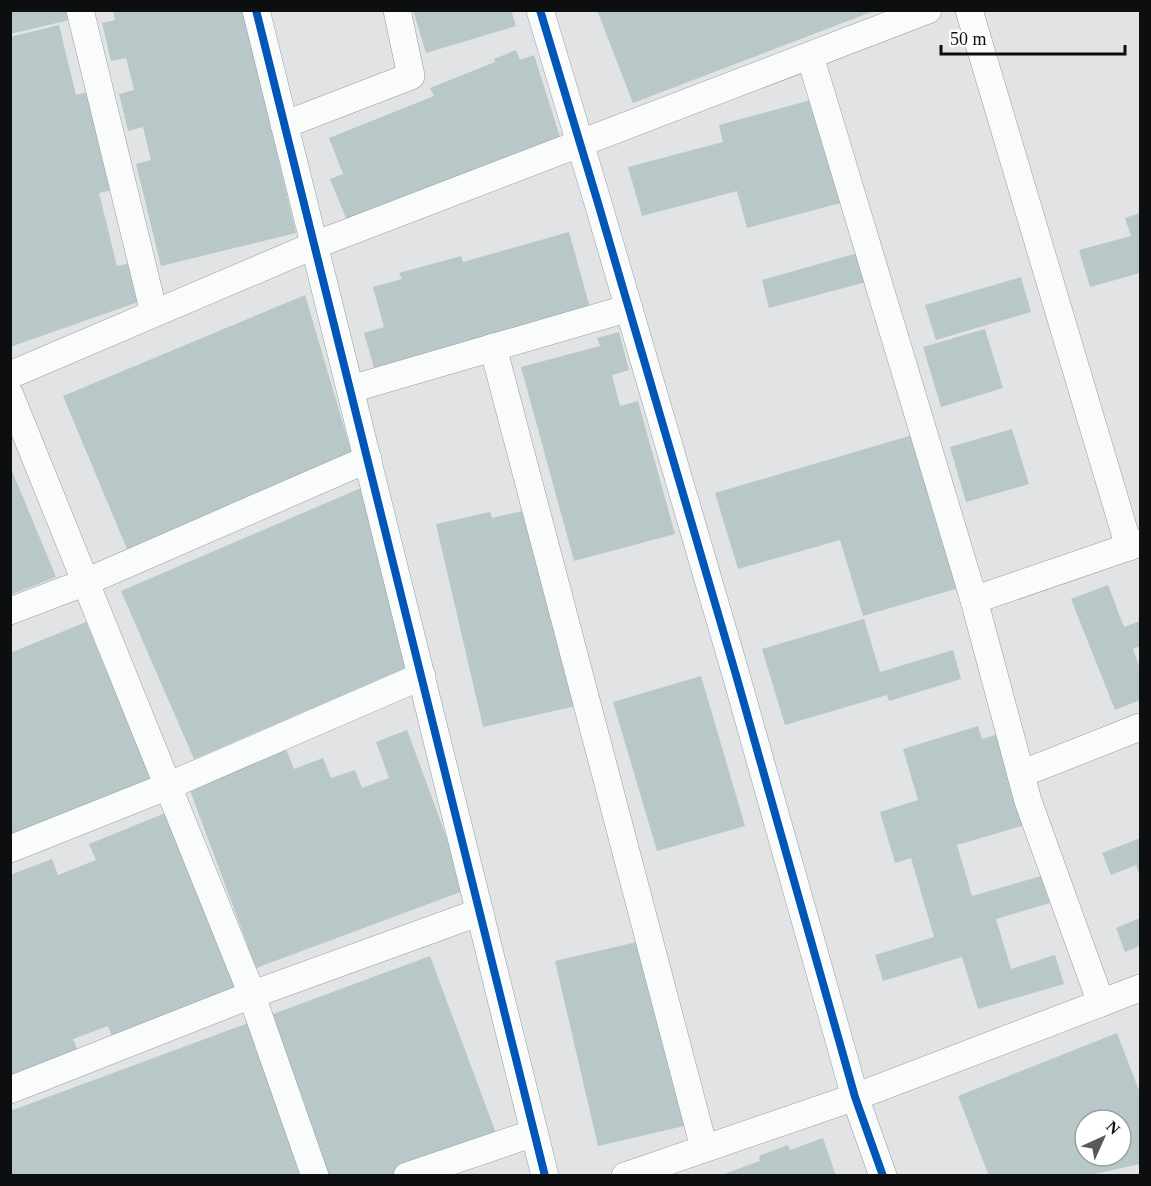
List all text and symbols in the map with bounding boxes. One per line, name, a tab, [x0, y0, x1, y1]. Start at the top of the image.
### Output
scale bar	[941, 18, 1126, 56]
text: 50 m	[950, 29, 987, 49]
north arrow	[1073, 1108, 1133, 1168]
text: N	[1103, 1118, 1124, 1138]

